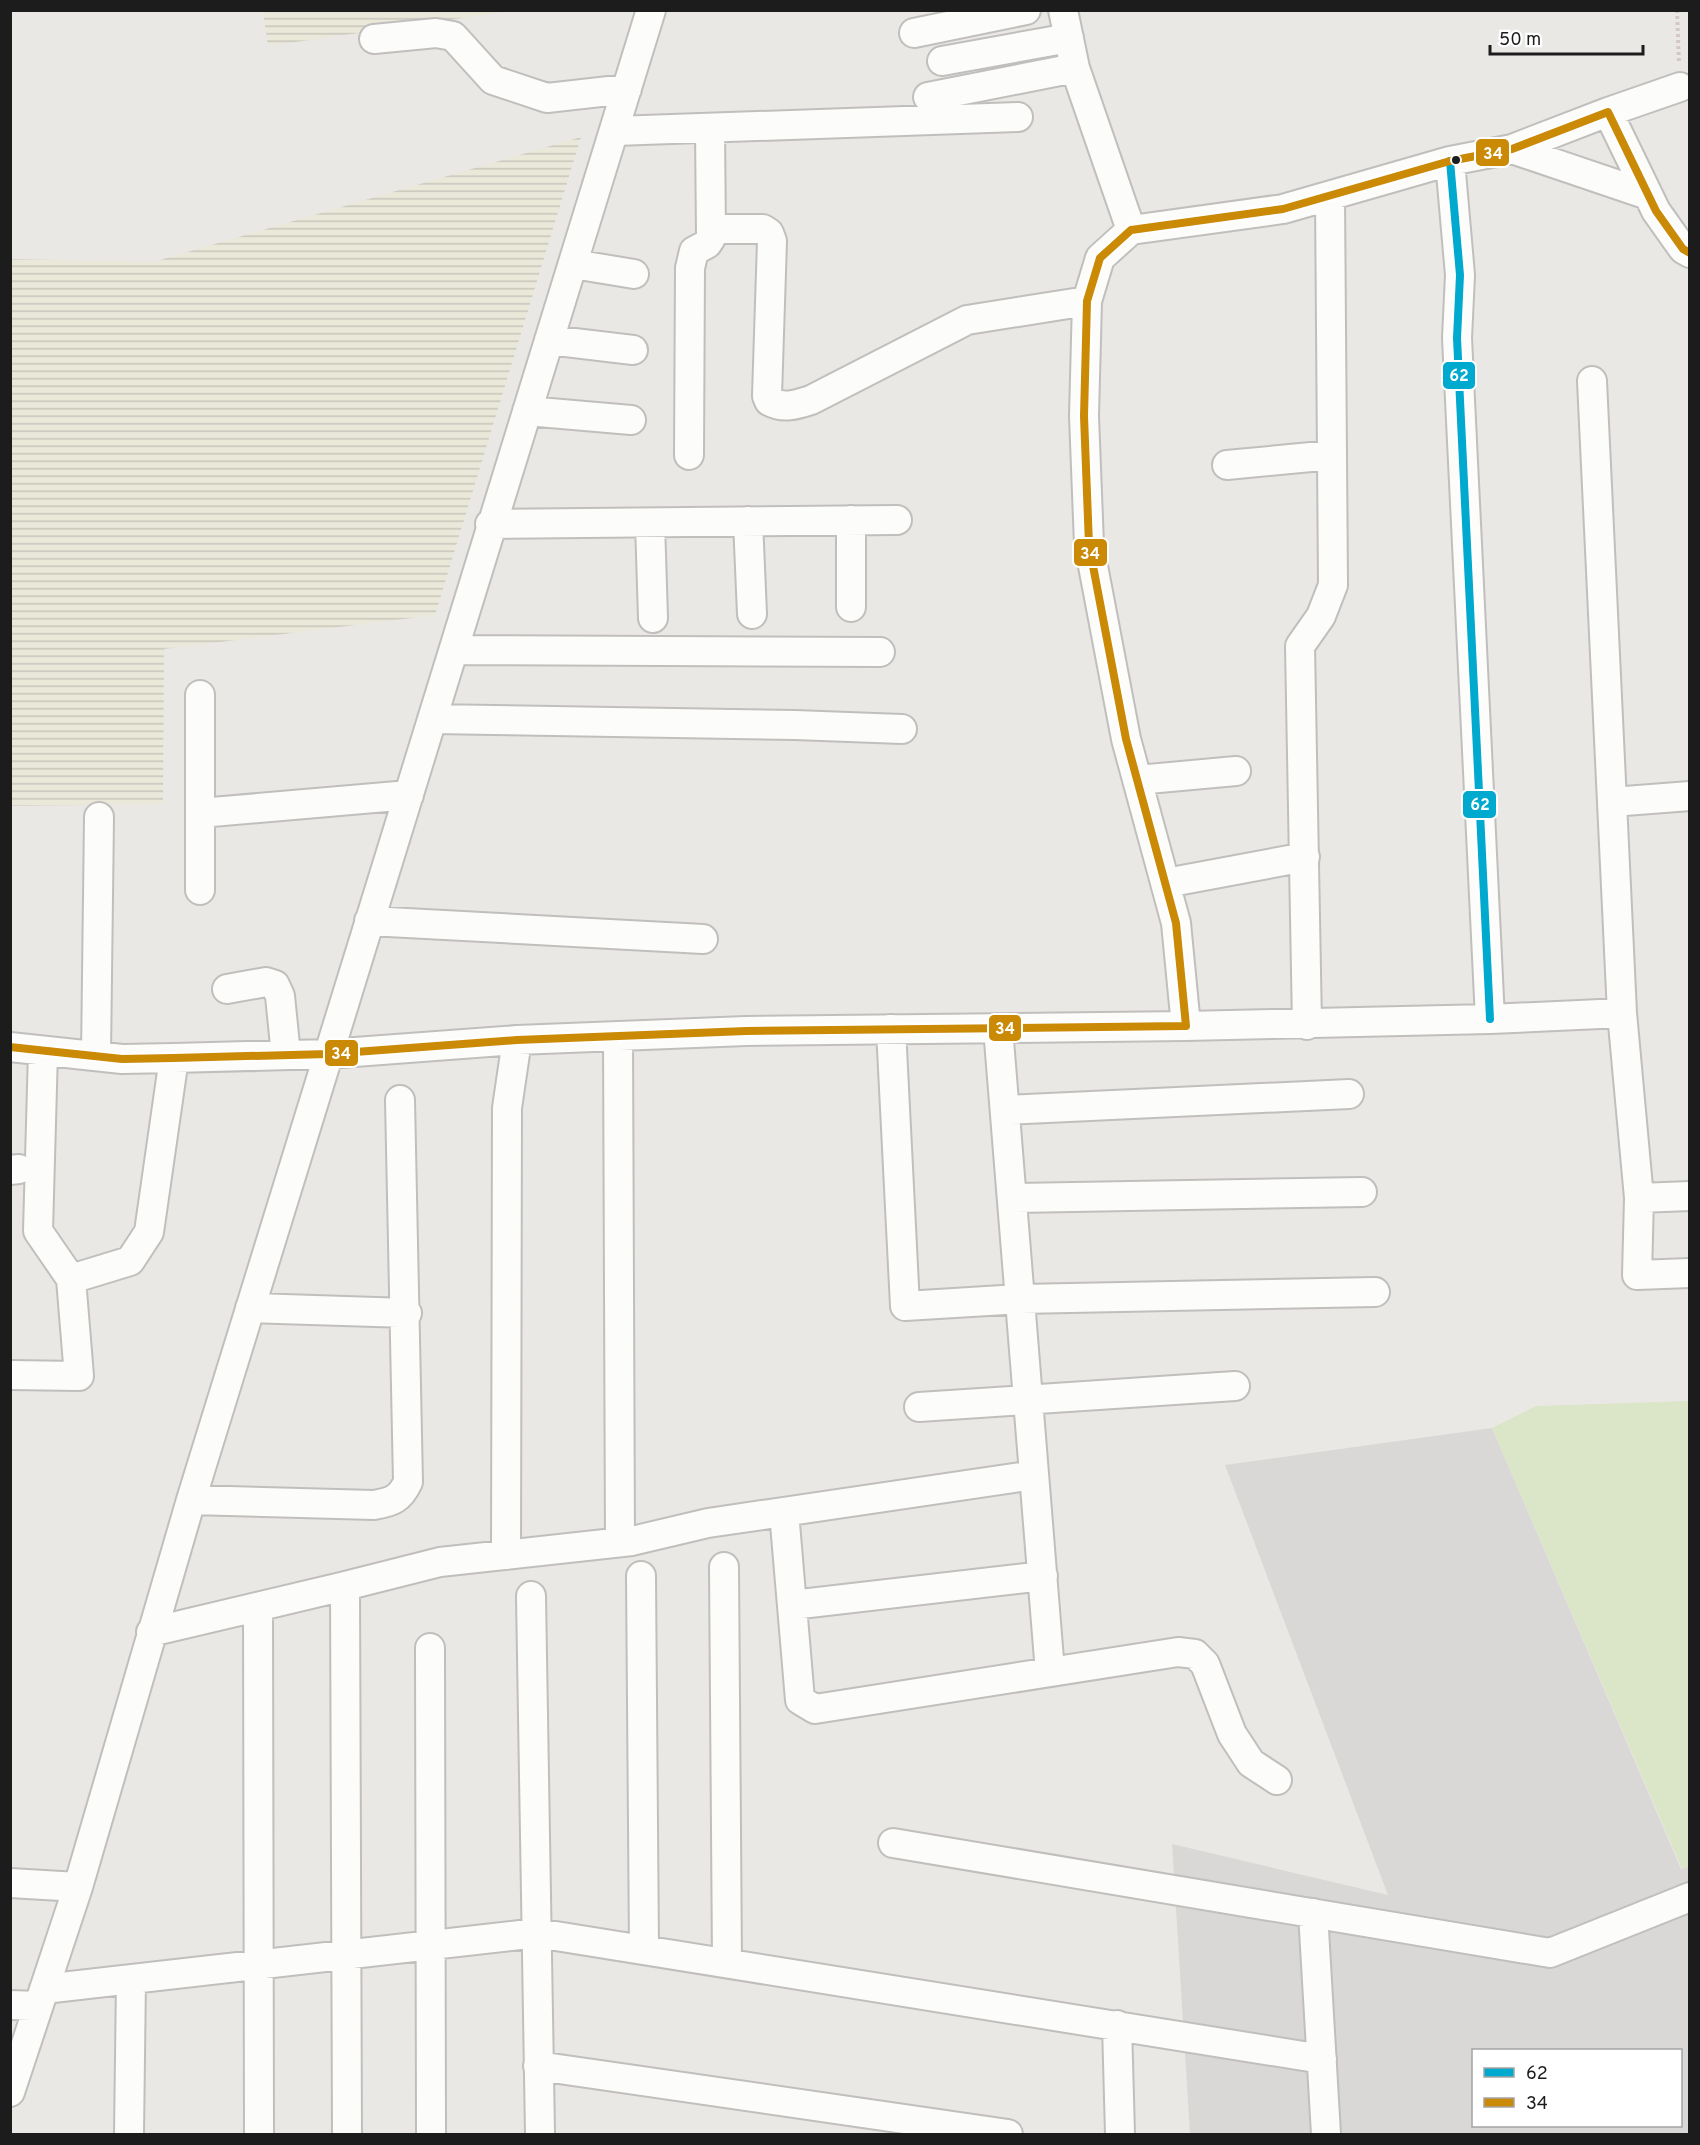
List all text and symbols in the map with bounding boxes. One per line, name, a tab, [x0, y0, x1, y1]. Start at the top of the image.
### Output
scale bar	[1490, 18, 1643, 56]
text: 50 m	[1499, 29, 1541, 52]
line badge: 34	[1475, 138, 1510, 167]
text: 34	[1483, 145, 1503, 165]
unlabelled marker	[1450, 154, 1462, 166]
line badge: 62	[1442, 361, 1476, 390]
text: 62	[1449, 367, 1469, 387]
line badge: 34	[1073, 538, 1108, 567]
text: 34	[1080, 545, 1100, 565]
line badge: 62	[1462, 790, 1497, 819]
text: 62	[1470, 796, 1490, 816]
line badge: 34	[988, 1014, 1022, 1042]
text: 34	[995, 1020, 1015, 1040]
line badge: 34	[324, 1039, 359, 1067]
text: 34	[331, 1045, 351, 1065]
legend	[1472, 2049, 1682, 2127]
text: 62	[1526, 2063, 1548, 2086]
text: 34	[1526, 2093, 1548, 2116]

